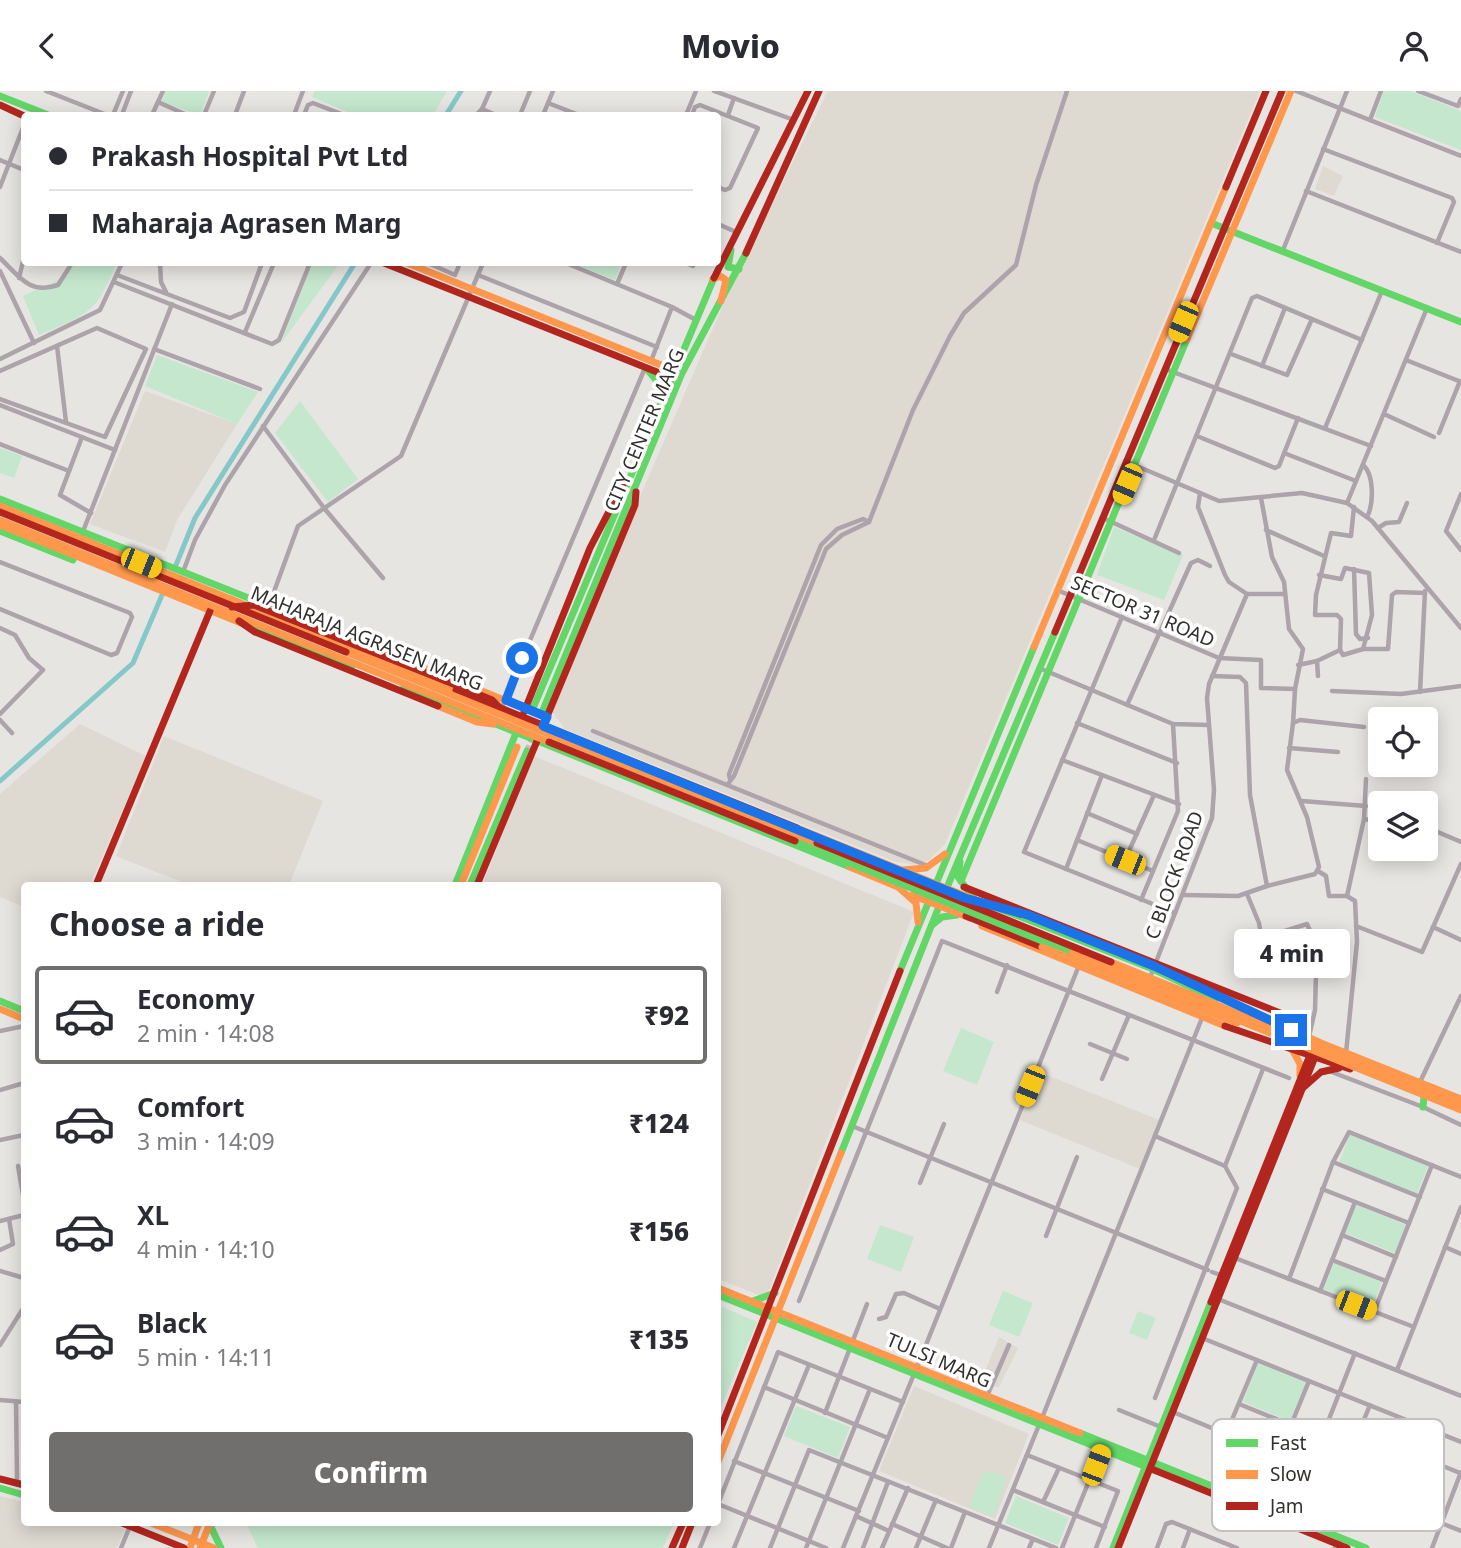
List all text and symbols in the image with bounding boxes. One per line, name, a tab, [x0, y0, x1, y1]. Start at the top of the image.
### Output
text: Movio	[681, 24, 780, 67]
icon: back	[28, 27, 66, 65]
icon: person	[1395, 27, 1433, 65]
text: Prakash Hospital Pvt Ltd	[91, 138, 408, 174]
text: Maharaja Agrasen Marg	[91, 205, 402, 241]
car	[1166, 299, 1201, 345]
street label: CITY CENTER MARG	[598, 345, 690, 515]
car	[1110, 461, 1145, 507]
car	[118, 545, 165, 581]
street label: SECTOR 31 ROAD	[1067, 569, 1219, 653]
street label: MAHARAJA AGRASEN MARG	[247, 580, 487, 696]
route start	[506, 642, 538, 674]
map controls	[1368, 707, 1438, 861]
button: locate	[1368, 707, 1438, 777]
button: layers	[1368, 791, 1438, 861]
street label: C BLOCK ROAD	[1139, 807, 1209, 943]
car	[1102, 842, 1149, 878]
text: Choose a ride	[49, 902, 265, 945]
callout: 4 min	[1233, 929, 1349, 977]
text: 4 min	[1260, 937, 1324, 969]
text: Economy	[137, 981, 255, 1017]
icon: car	[53, 984, 116, 1047]
text: ₹92	[644, 997, 689, 1033]
route end	[1275, 1014, 1307, 1046]
text: 2 min · 14:08	[137, 1017, 275, 1049]
car	[1013, 1063, 1048, 1109]
text: Comfort	[137, 1089, 245, 1125]
icon: car	[53, 1092, 116, 1155]
text: ₹124	[629, 1105, 689, 1141]
text: 3 min · 14:09	[137, 1125, 275, 1157]
text: XL	[137, 1197, 169, 1233]
icon: car	[53, 1200, 116, 1263]
text: ₹156	[629, 1213, 689, 1249]
text: 4 min · 14:10	[137, 1233, 275, 1265]
car	[1333, 1288, 1380, 1322]
text: Black	[137, 1305, 207, 1341]
icon: car	[53, 1308, 116, 1371]
text: ₹135	[629, 1321, 689, 1357]
street label: TULSI MARG	[883, 1326, 995, 1394]
text: 5 min · 14:11	[137, 1341, 275, 1373]
legend	[1212, 1419, 1444, 1531]
text: Fast	[1270, 1430, 1307, 1456]
button: Confirm	[49, 1432, 693, 1512]
car	[1079, 1442, 1114, 1488]
text: Slow	[1270, 1461, 1311, 1487]
text: Jam	[1268, 1493, 1304, 1519]

